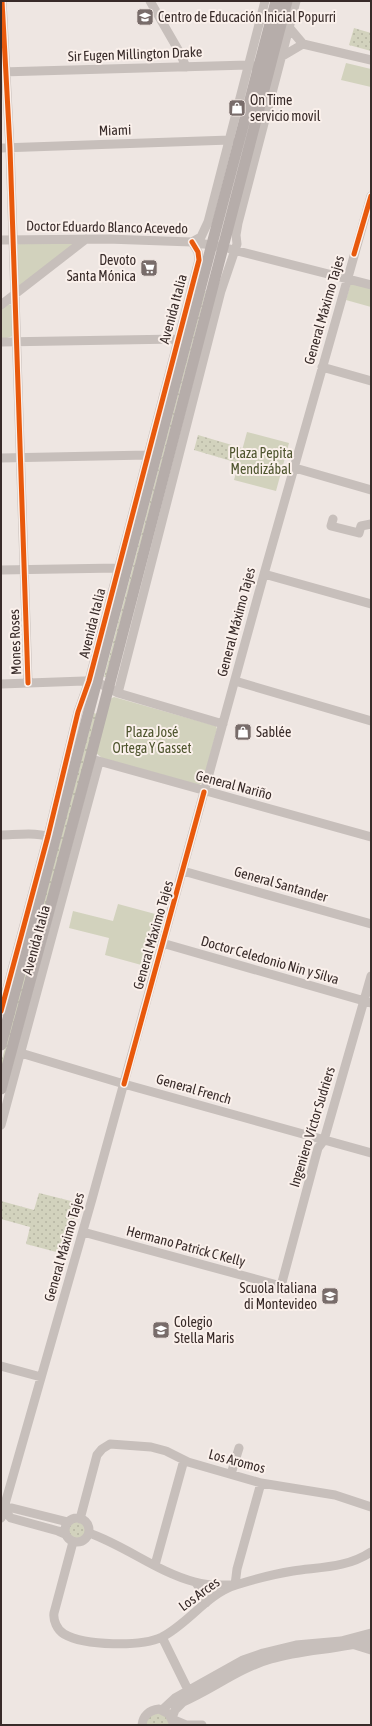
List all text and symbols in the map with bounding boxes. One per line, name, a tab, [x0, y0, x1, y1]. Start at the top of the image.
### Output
school or university icon: Centro de Educación Inicial Popurri	[135, 7, 155, 27]
place label: Centro de Educación Inicial Popurri	[158, 9, 336, 25]
street label: Sir Eugen Millington Drake	[68, 44, 202, 64]
place label: On Time servicio movil	[250, 92, 321, 124]
shop icon: On Time servicio movil	[227, 98, 247, 118]
street label: Miami	[99, 121, 131, 139]
street label: Doctor Eduardo Blanco Acevedo	[26, 218, 188, 236]
place label: Devoto Santa Mónica	[67, 252, 136, 284]
street label: General Máximo Tajes	[301, 254, 347, 366]
supermarket icon: Devoto Santa Mónica	[139, 258, 159, 278]
street label: Avenida Italia	[156, 272, 190, 346]
park label: Plaza Pepita Mendizábal	[229, 445, 293, 477]
street label: General Máximo Tajes	[214, 566, 258, 678]
street label: Avenida Italia	[76, 586, 108, 660]
street label: Mones Roses	[6, 609, 24, 675]
shop icon: Sablée	[233, 722, 253, 742]
park label: Plaza José Ortega Y Gasset	[113, 724, 191, 756]
place label: Sablée	[256, 724, 291, 740]
street label: General Nariño	[194, 767, 274, 803]
street label: General Santander	[232, 863, 330, 905]
street label: General Máximo Tajes	[130, 879, 176, 991]
street label: Avenida Italia	[19, 903, 53, 977]
street label: Doctor Celedonio Nin y Silva	[199, 933, 341, 987]
street label: Ingeniero Víctor Sudriers	[286, 1065, 338, 1189]
street label: General French	[155, 1071, 233, 1107]
street label: General Máximo Tajes	[41, 1191, 87, 1303]
street label: Hermano Patrick C Kelly	[125, 1222, 247, 1270]
place label: Scuola Italiana di Montevideo	[240, 1280, 317, 1312]
school or university icon: Scuola Italiana di Montevideo	[320, 1286, 340, 1306]
place label: Colegio Stella Maris	[174, 1314, 234, 1346]
school or university icon: Colegio Stella Maris	[151, 1320, 171, 1340]
street label: Los Aromos	[207, 1446, 267, 1476]
street label: Los Arces	[176, 1574, 222, 1614]

